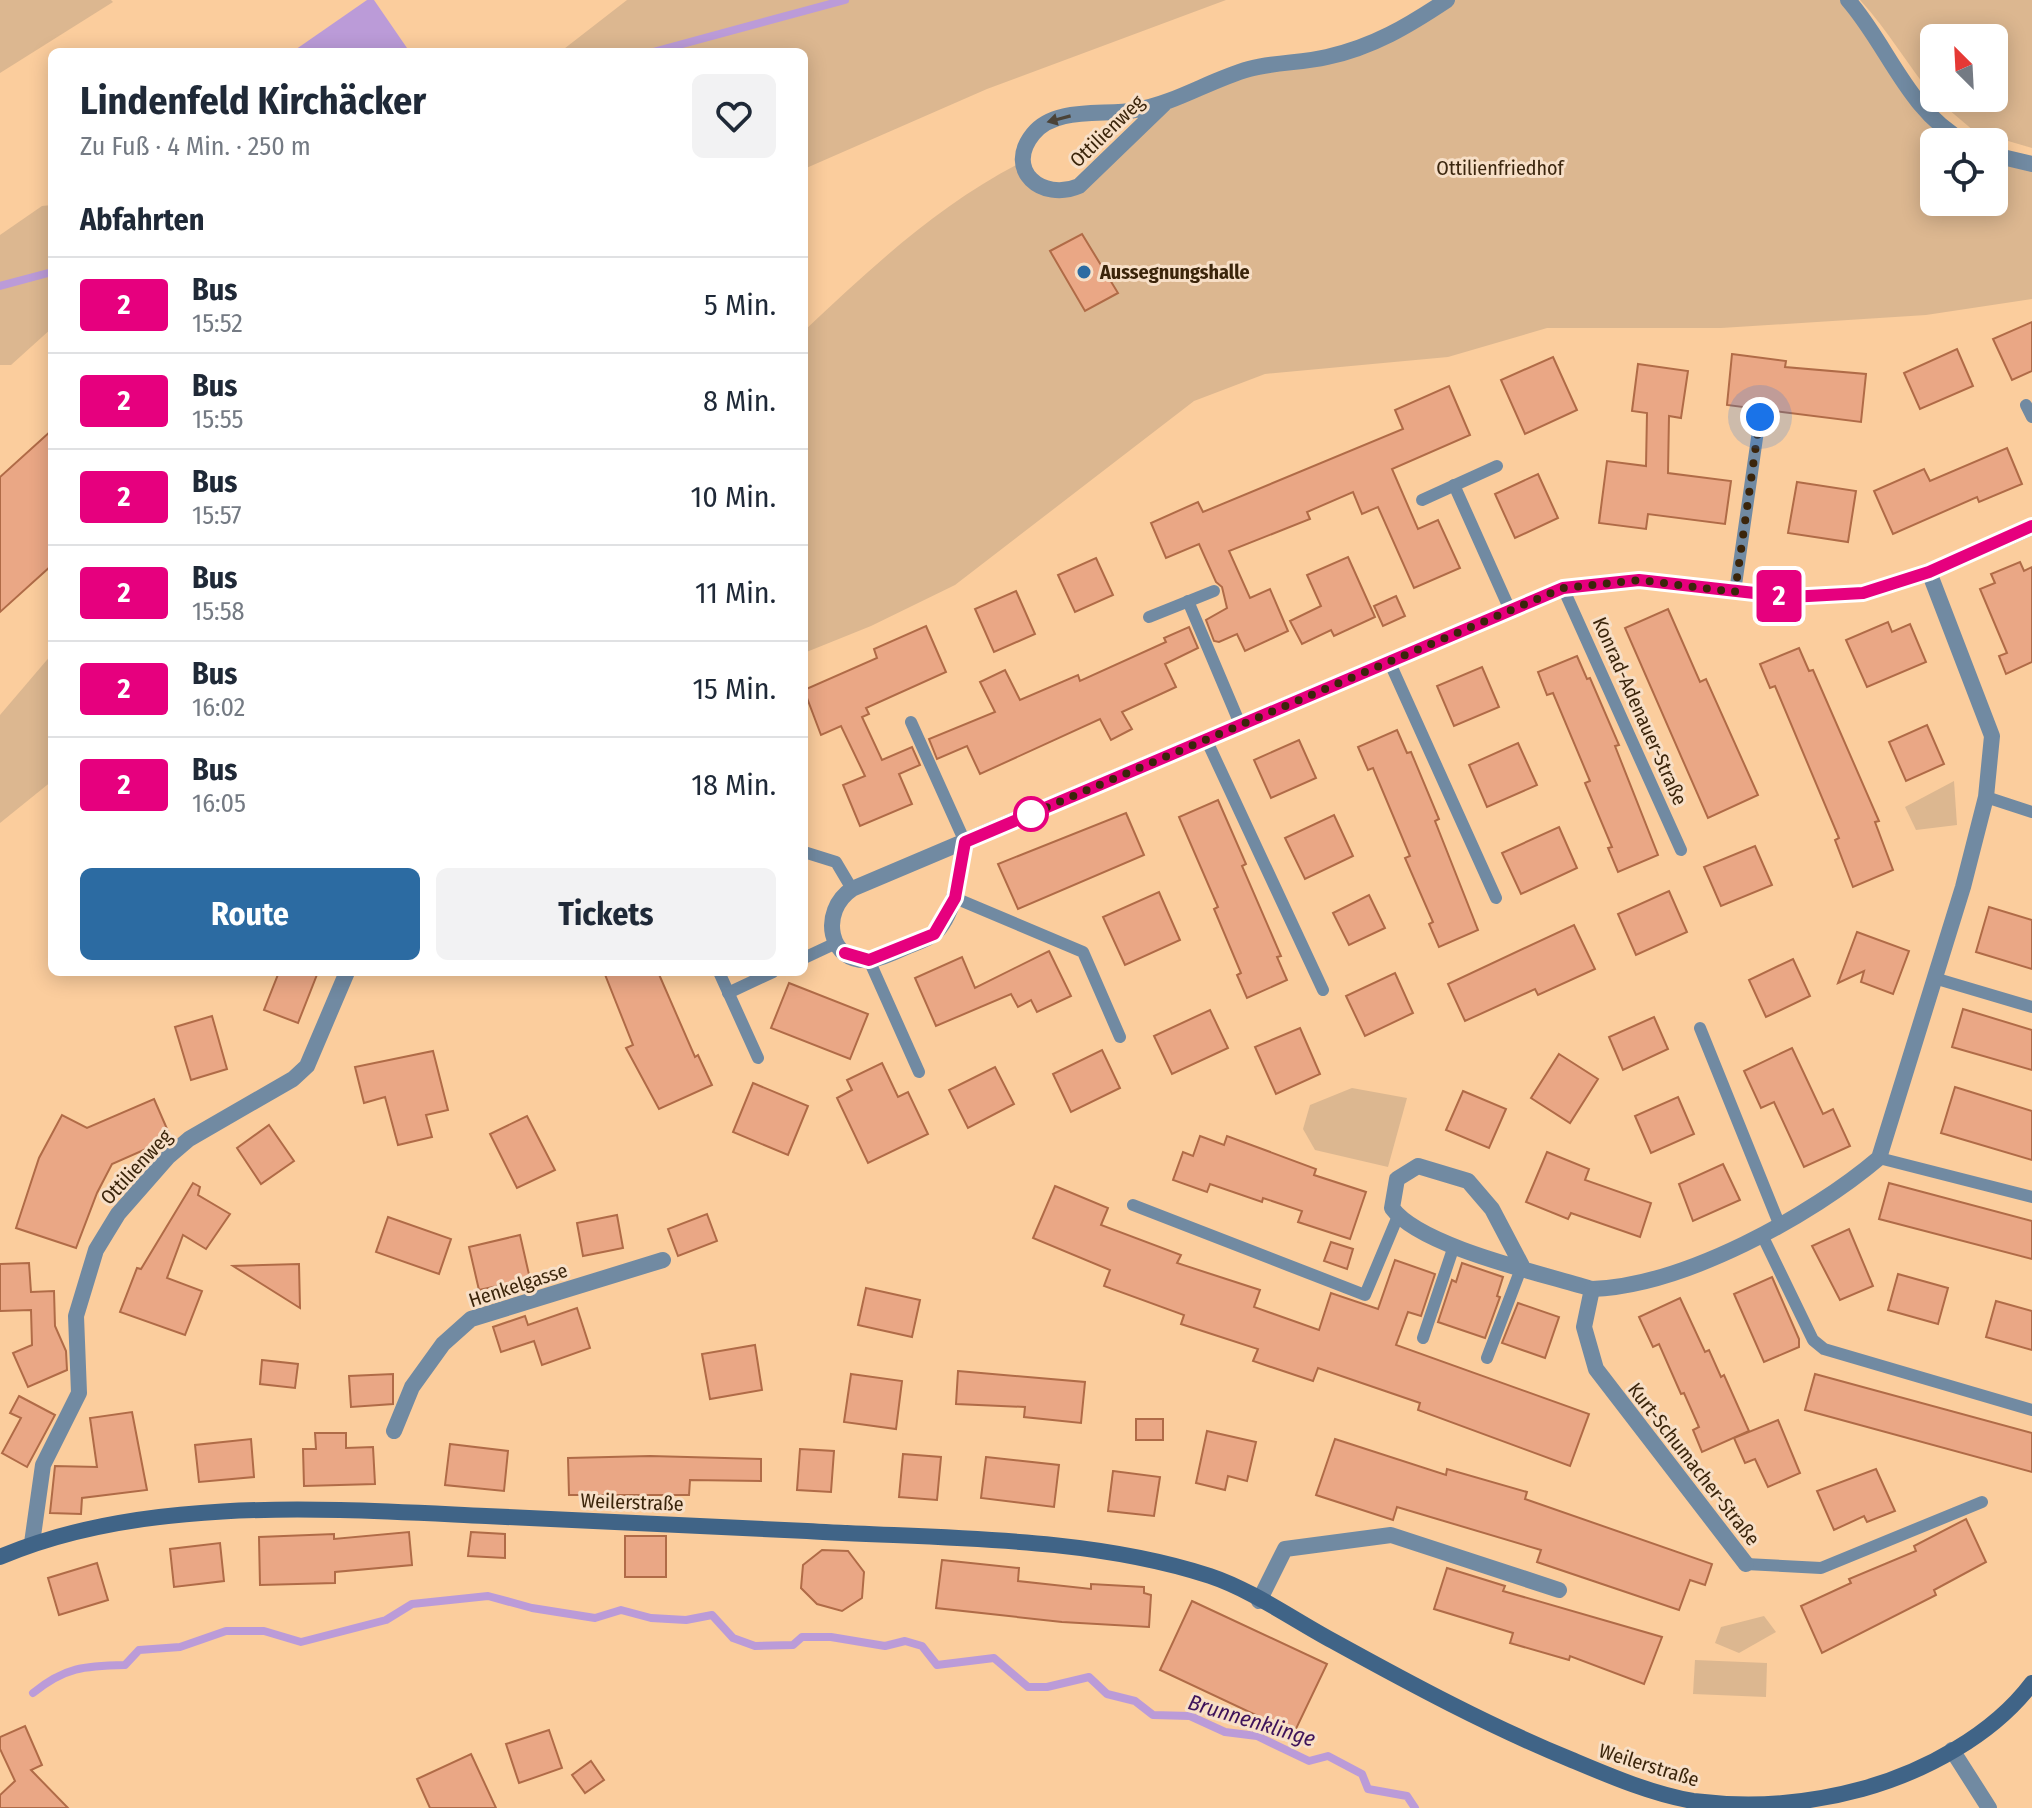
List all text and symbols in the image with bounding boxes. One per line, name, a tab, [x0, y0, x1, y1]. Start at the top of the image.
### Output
north arrow	[1920, 24, 2008, 112]
map controls	[1920, 24, 2008, 216]
button: heart	[692, 74, 776, 158]
text: Lindenfeld Kirchäcker	[80, 78, 426, 124]
street label: Ottilienweg	[1065, 89, 1149, 172]
one-way arrow	[1047, 113, 1071, 126]
button: locate	[1920, 128, 2008, 216]
text: Zu Fuß · 4 Min. · 250 m	[80, 131, 311, 162]
park label: Ottilienfriedhof	[1436, 156, 1566, 180]
text: Abfahrten	[80, 202, 204, 238]
place label: Aussegnungshalle	[1099, 260, 1250, 284]
marker: Aussegnungshalle	[1075, 263, 1093, 281]
text: Bus	[192, 272, 237, 308]
text: 5 Min.	[704, 287, 776, 323]
text: 2	[118, 288, 130, 321]
text: 15:52	[192, 308, 243, 339]
text: Bus	[192, 368, 237, 404]
text: 8 Min.	[703, 383, 776, 419]
text: 2	[118, 384, 130, 417]
your location	[1740, 397, 1780, 437]
text: 15:55	[192, 404, 243, 435]
text: Bus	[192, 464, 237, 500]
text: 10 Min.	[691, 479, 776, 515]
text: 2	[118, 480, 130, 513]
text: 15:57	[192, 500, 242, 531]
text: Bus	[192, 560, 237, 596]
line badge: 2	[1753, 570, 1805, 622]
text: 11 Min.	[695, 575, 776, 611]
text: 2	[118, 576, 130, 609]
text: 2	[1773, 579, 1785, 612]
text: 15:58	[192, 596, 245, 627]
street label: Konrad-Adenauer-Straße	[1588, 613, 1692, 809]
text: Bus	[192, 656, 237, 692]
text: 15 Min.	[692, 671, 776, 707]
text: 2	[118, 672, 130, 705]
text: 16:02	[192, 692, 245, 723]
text: Bus	[192, 752, 237, 788]
text: 18 Min.	[691, 767, 776, 803]
text: 2	[118, 768, 130, 801]
text: 16:05	[192, 788, 246, 819]
unlabelled marker	[1014, 797, 1048, 831]
button: Route	[80, 868, 420, 960]
button: Tickets	[436, 868, 776, 960]
street label: Ottilienweg	[95, 1124, 177, 1209]
street label: Henkelgasse	[466, 1258, 570, 1312]
street label: Kurt-Schumacher-Straße	[1623, 1378, 1765, 1550]
street label: Weilerstraße	[580, 1488, 684, 1516]
water label: Brunnenklinge	[1185, 1688, 1319, 1753]
street label: Weilerstraße	[1596, 1738, 1702, 1792]

